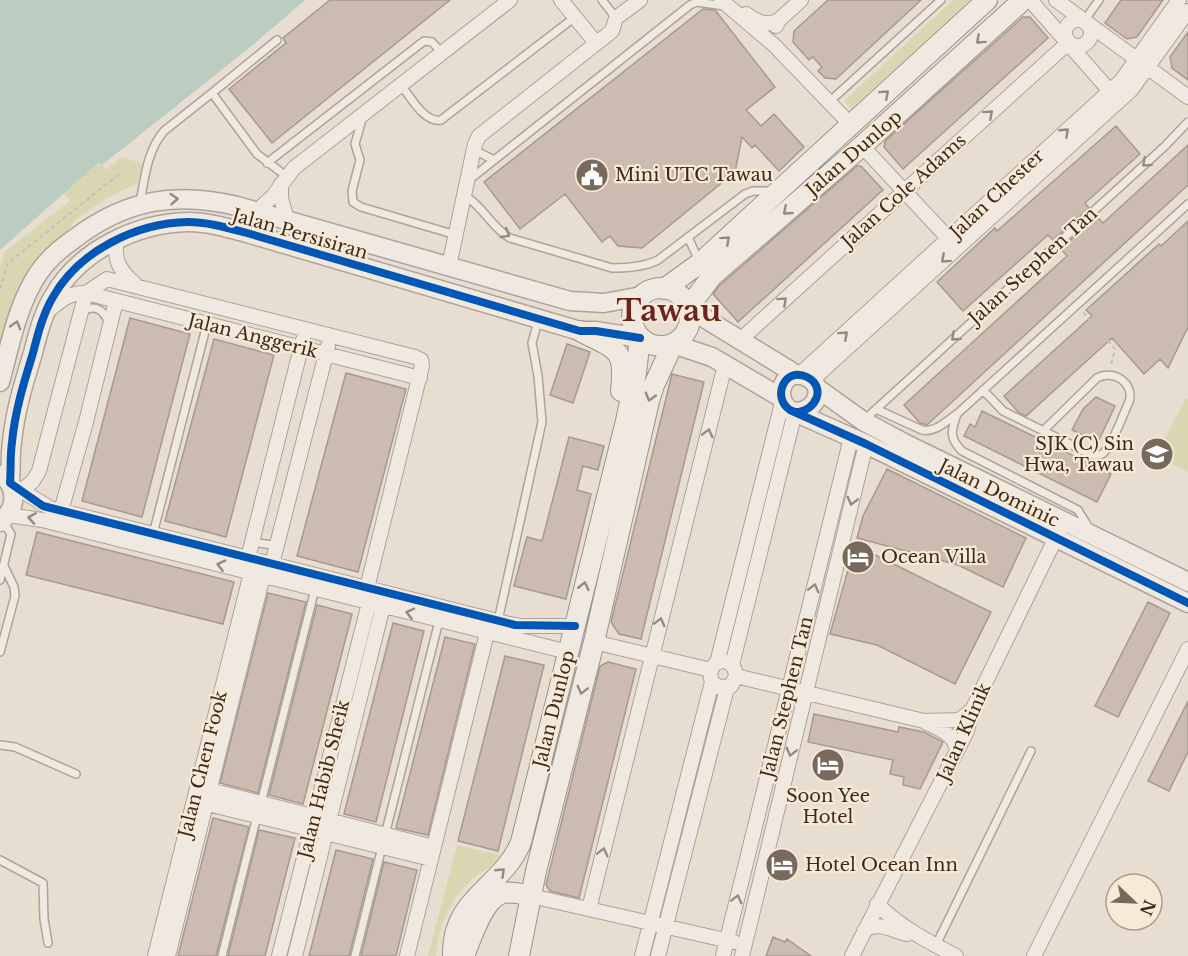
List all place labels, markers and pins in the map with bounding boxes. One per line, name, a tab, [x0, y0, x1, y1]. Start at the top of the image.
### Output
public building icon: Mini UTC Tawau	[574, 157, 610, 193]
place label: Mini UTC Tawau	[615, 164, 773, 186]
place label: SJK (C) Sin Hwa, Tawau	[1024, 433, 1134, 476]
school or university icon: SJK (C) Sin Hwa, Tawau	[1139, 436, 1175, 472]
hotel icon: Ocean Villa	[840, 539, 876, 575]
place label: Ocean Villa	[881, 546, 987, 568]
hotel icon: Soon Yee Hotel	[810, 747, 846, 783]
place label: Soon Yee Hotel	[786, 785, 870, 828]
hotel icon: Hotel Ocean Inn	[764, 847, 800, 883]
place label: Hotel Ocean Inn	[805, 854, 958, 876]

